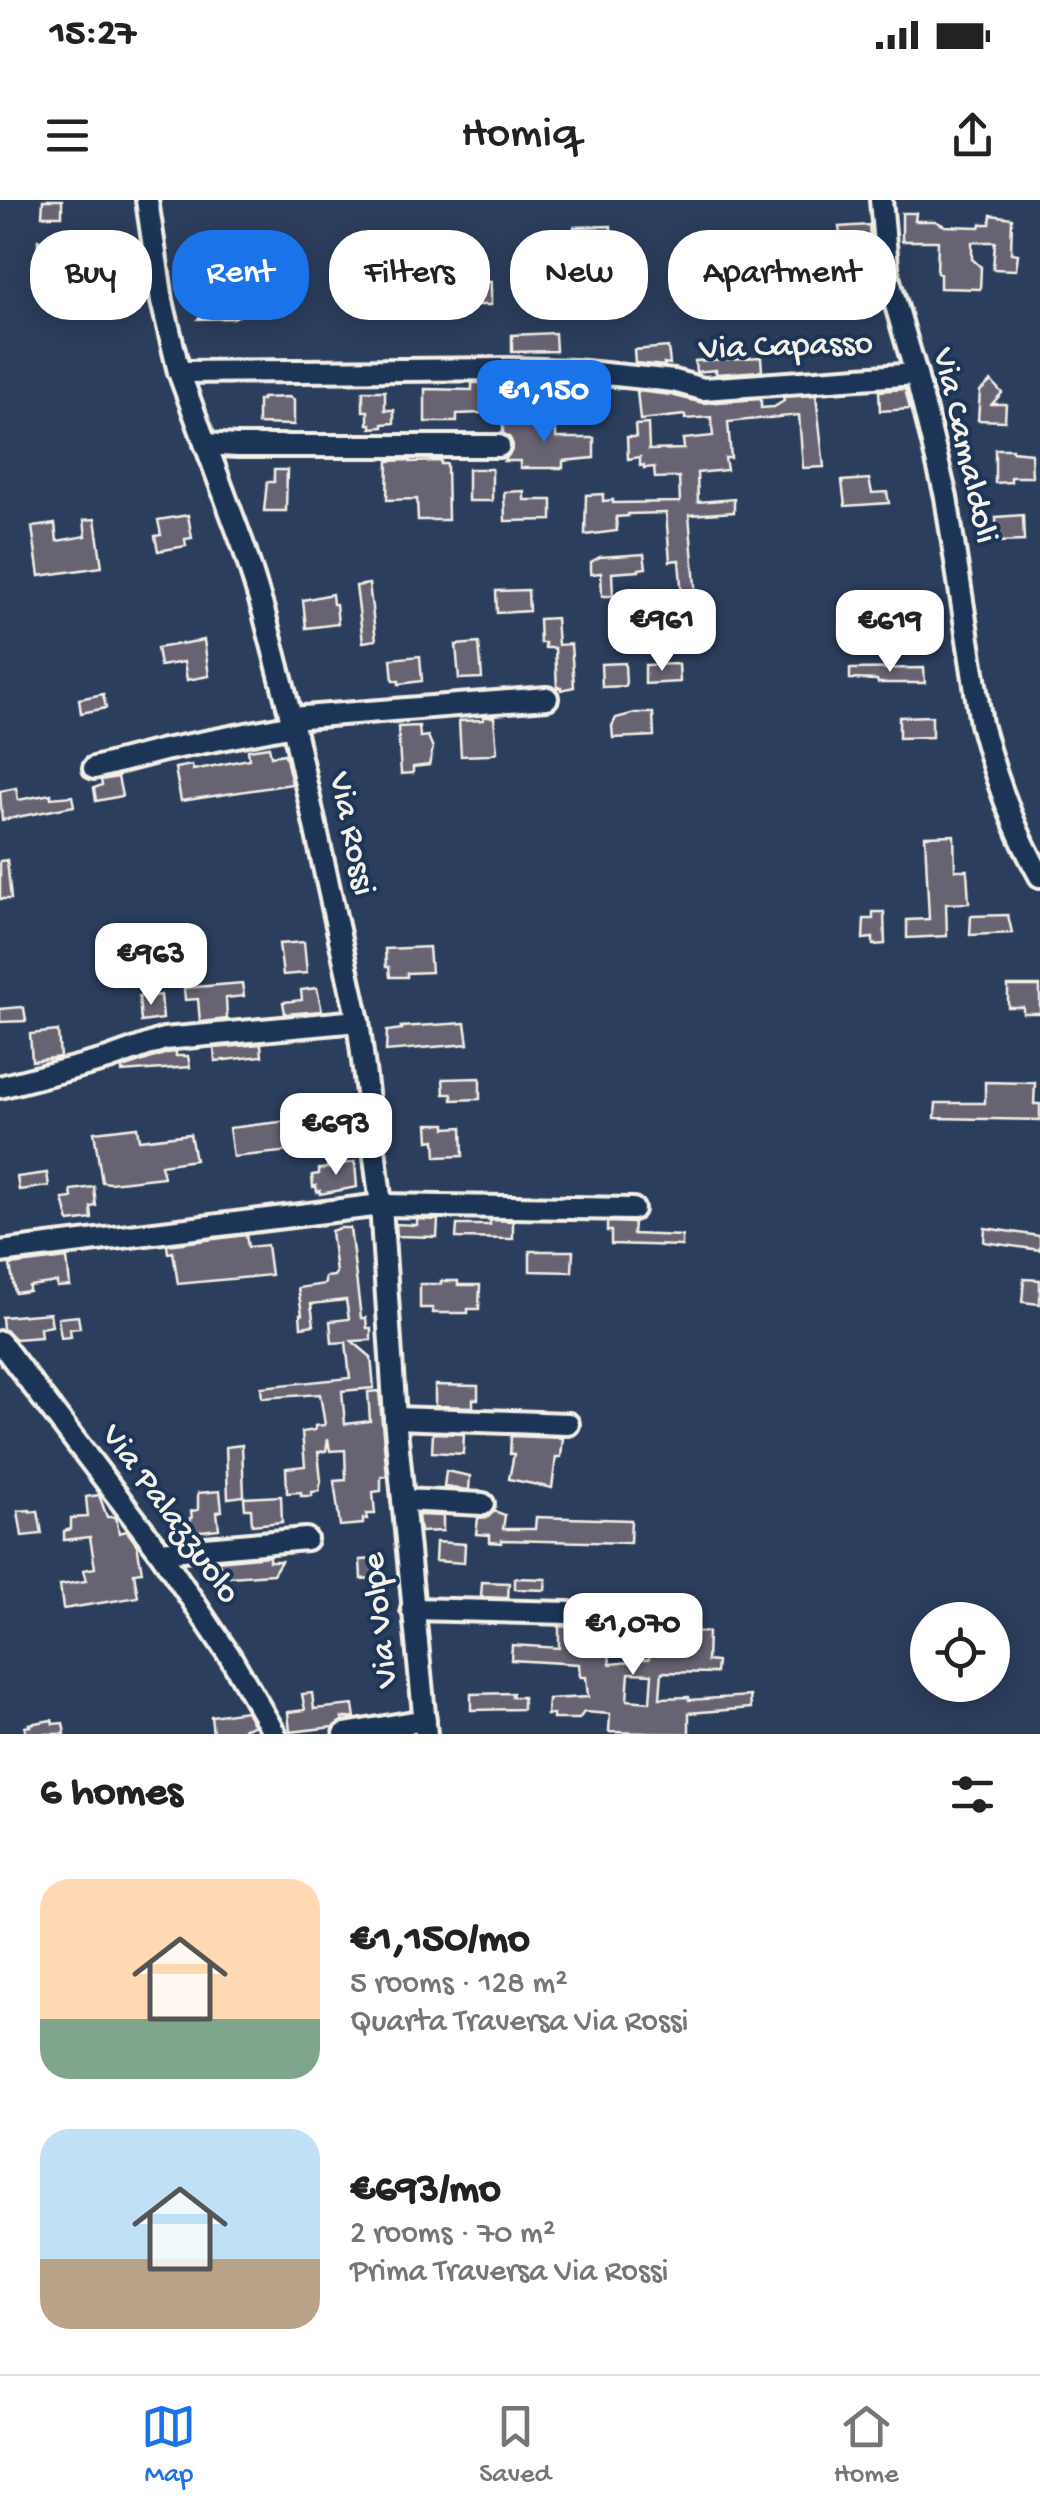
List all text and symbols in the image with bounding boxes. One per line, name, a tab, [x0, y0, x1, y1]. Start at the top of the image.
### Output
text: 15:27	[50, 13, 136, 57]
icon: menu	[40, 108, 95, 163]
icon: share	[945, 108, 1000, 163]
text: Homiq	[461, 109, 579, 162]
chip: Buy	[30, 230, 152, 320]
chip: Rent	[172, 230, 309, 320]
chip: Filters	[329, 230, 490, 320]
chip: New	[510, 230, 648, 320]
chip: Apartment	[668, 230, 896, 320]
street label: Via Capasso	[697, 324, 874, 372]
street label: Via Camaldoli	[920, 343, 1005, 548]
pin: €1,150	[463, 360, 625, 445]
text: €1,150	[499, 373, 589, 411]
pin: €961	[603, 589, 721, 674]
pin: €619	[831, 590, 949, 675]
text: €961	[630, 602, 694, 640]
text: €619	[858, 603, 922, 641]
street label: Via Rossi	[317, 768, 383, 899]
pin: €963	[92, 923, 210, 1008]
text: €963	[117, 936, 185, 974]
pin: €693	[277, 1093, 395, 1178]
text: €693	[302, 1106, 370, 1144]
street label: Via Palazzuolo	[90, 1416, 248, 1613]
street label: Via Volpe	[354, 1550, 410, 1690]
pin: €1,070	[552, 1593, 714, 1678]
map controls	[910, 1602, 1010, 1702]
button: locate	[910, 1602, 1010, 1702]
text: €1,070	[586, 1606, 681, 1644]
icon: filters	[945, 1767, 1000, 1822]
text: 6 homes	[40, 1770, 183, 1819]
text: €1,150/mo	[350, 1917, 530, 1966]
icon: home	[120, 1919, 240, 2039]
text: 5 rooms · 128 m²	[350, 1966, 568, 2004]
text: Quarta Traversa Via Rossi	[350, 2004, 688, 2042]
text: €693/mo	[350, 2167, 501, 2216]
icon: home	[120, 2169, 240, 2289]
text: 2 rooms · 70 m²	[350, 2216, 555, 2254]
text: Prima Traversa Via Rossi	[350, 2254, 668, 2292]
tab: Map	[141, 2399, 196, 2492]
tab: Saved	[479, 2399, 551, 2492]
tab: Home	[834, 2399, 899, 2492]

